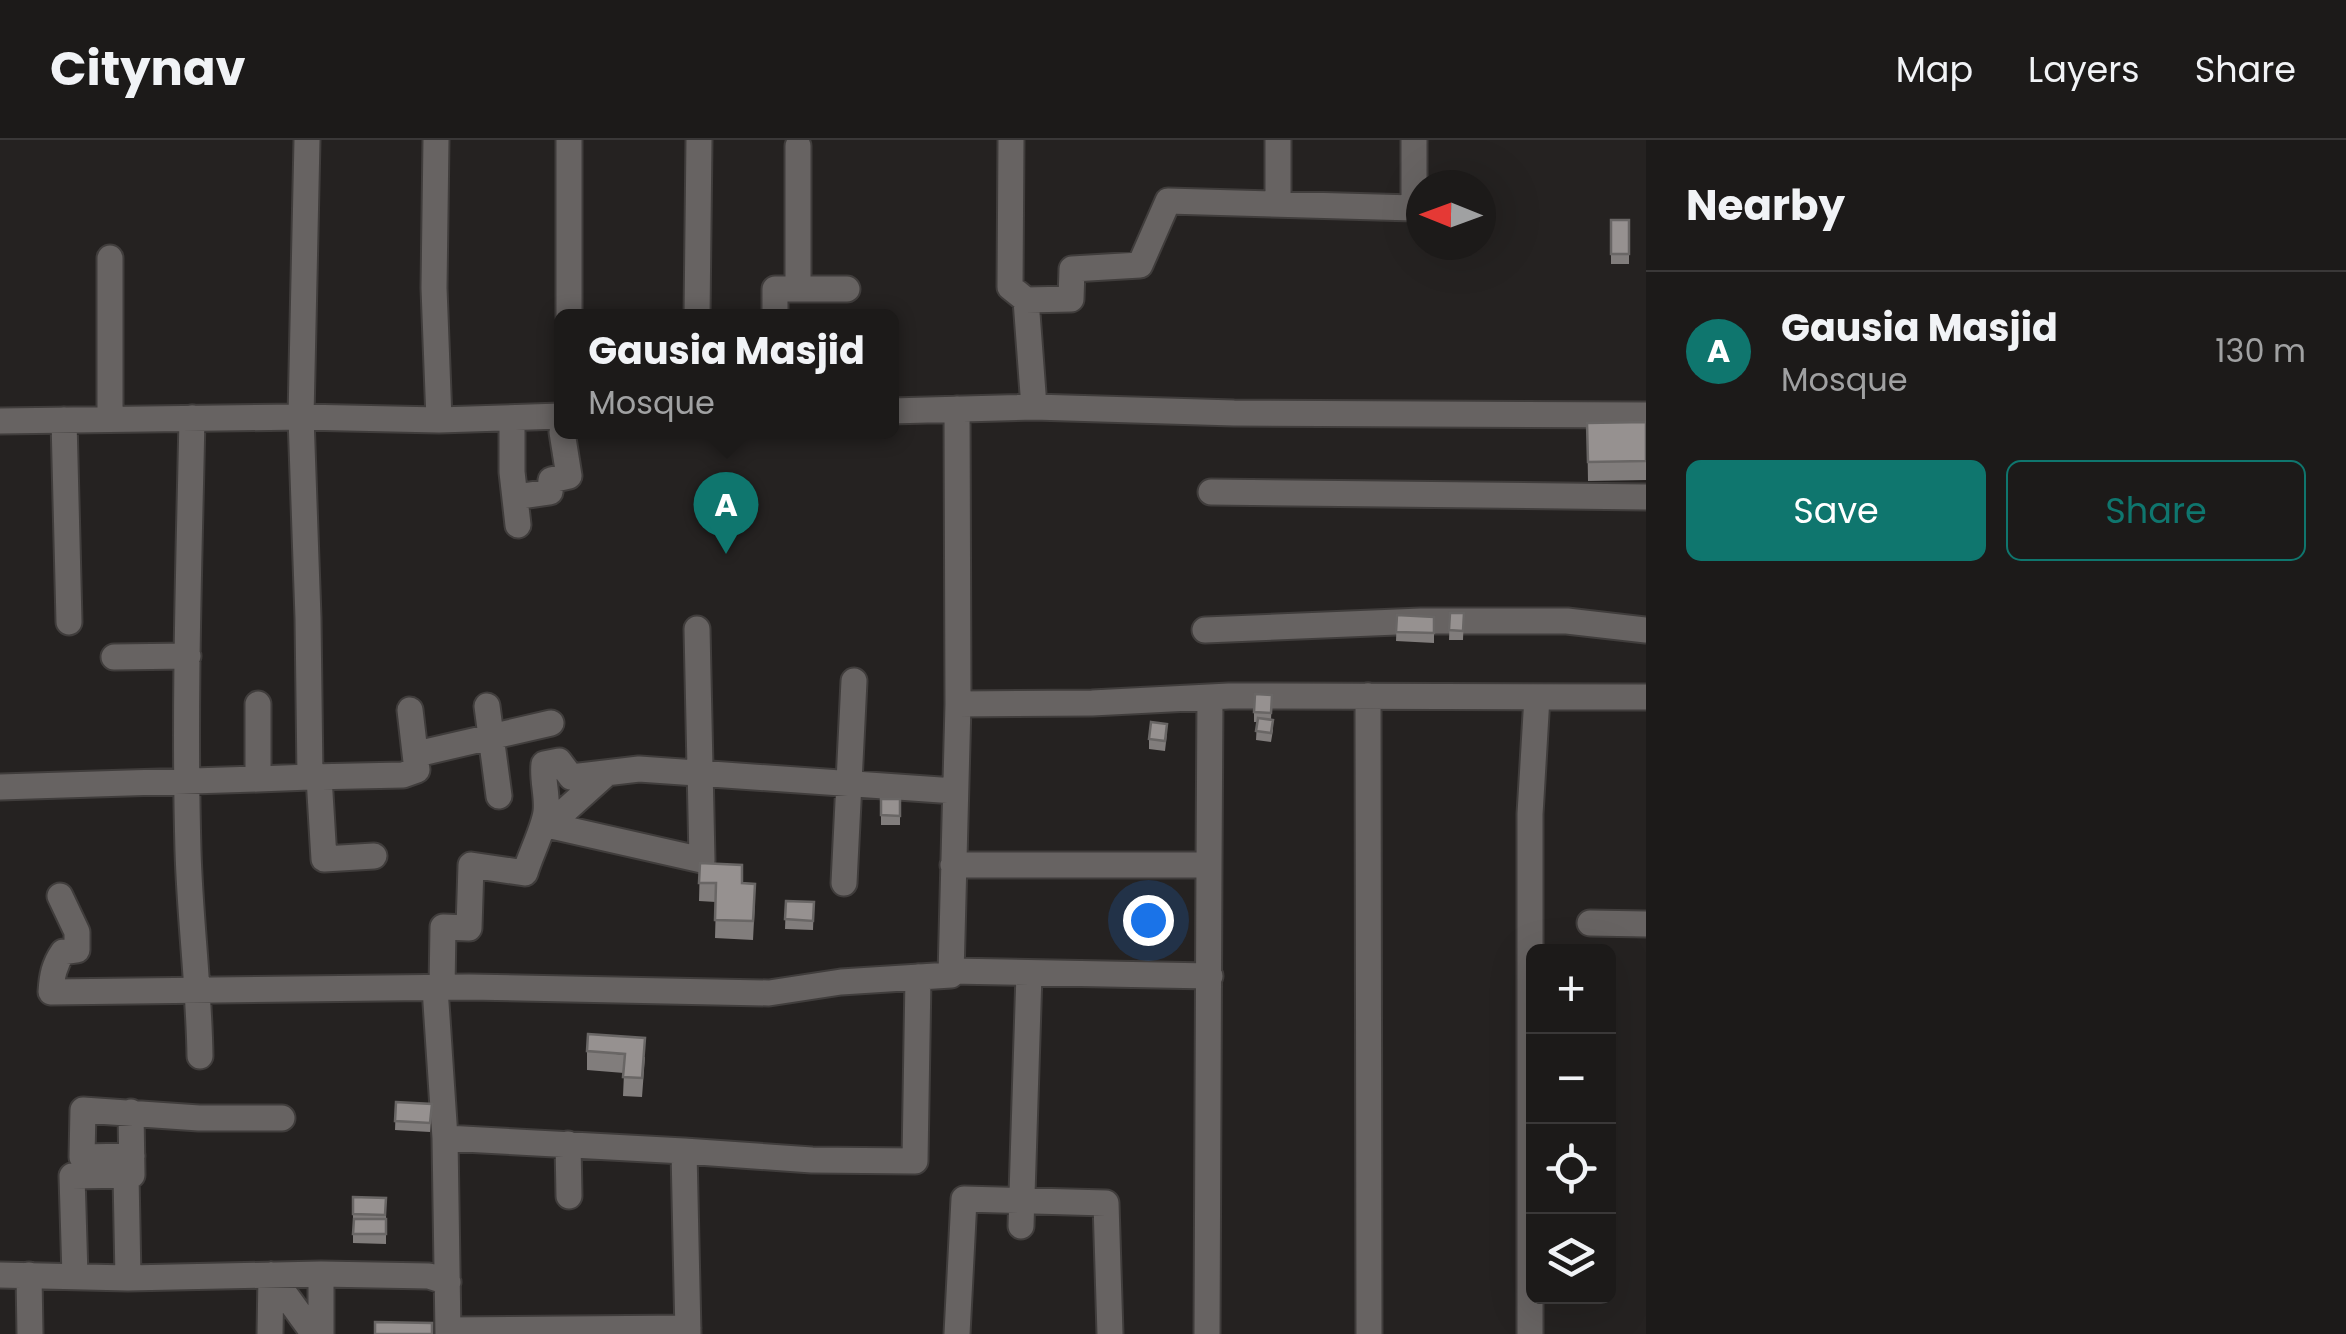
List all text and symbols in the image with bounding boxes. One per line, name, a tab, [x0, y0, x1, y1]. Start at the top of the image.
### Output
text: Citynav	[50, 35, 246, 102]
text: Map	[1896, 45, 1973, 94]
text: Layers	[2028, 45, 2140, 94]
text: Share	[2195, 45, 2296, 94]
north arrow	[1406, 170, 1496, 260]
text: Nearby	[1686, 176, 1845, 235]
text: Gausia Masjid	[1781, 301, 2058, 354]
popup	[554, 309, 899, 439]
text: Gausia Masjid	[588, 324, 865, 377]
text: A	[1707, 328, 1730, 373]
text: 130 m	[2215, 328, 2306, 373]
text: Mosque	[1781, 357, 1908, 402]
text: Mosque	[588, 380, 715, 425]
button: Save	[1686, 460, 1986, 561]
button: Share	[2006, 460, 2306, 561]
pin: A	[694, 472, 758, 554]
your location	[1123, 895, 1174, 946]
map controls	[1526, 944, 1616, 1304]
button: +	[1526, 944, 1616, 1034]
button: −	[1526, 1034, 1616, 1124]
button: locate	[1526, 1124, 1616, 1214]
button: layers	[1526, 1214, 1616, 1304]

